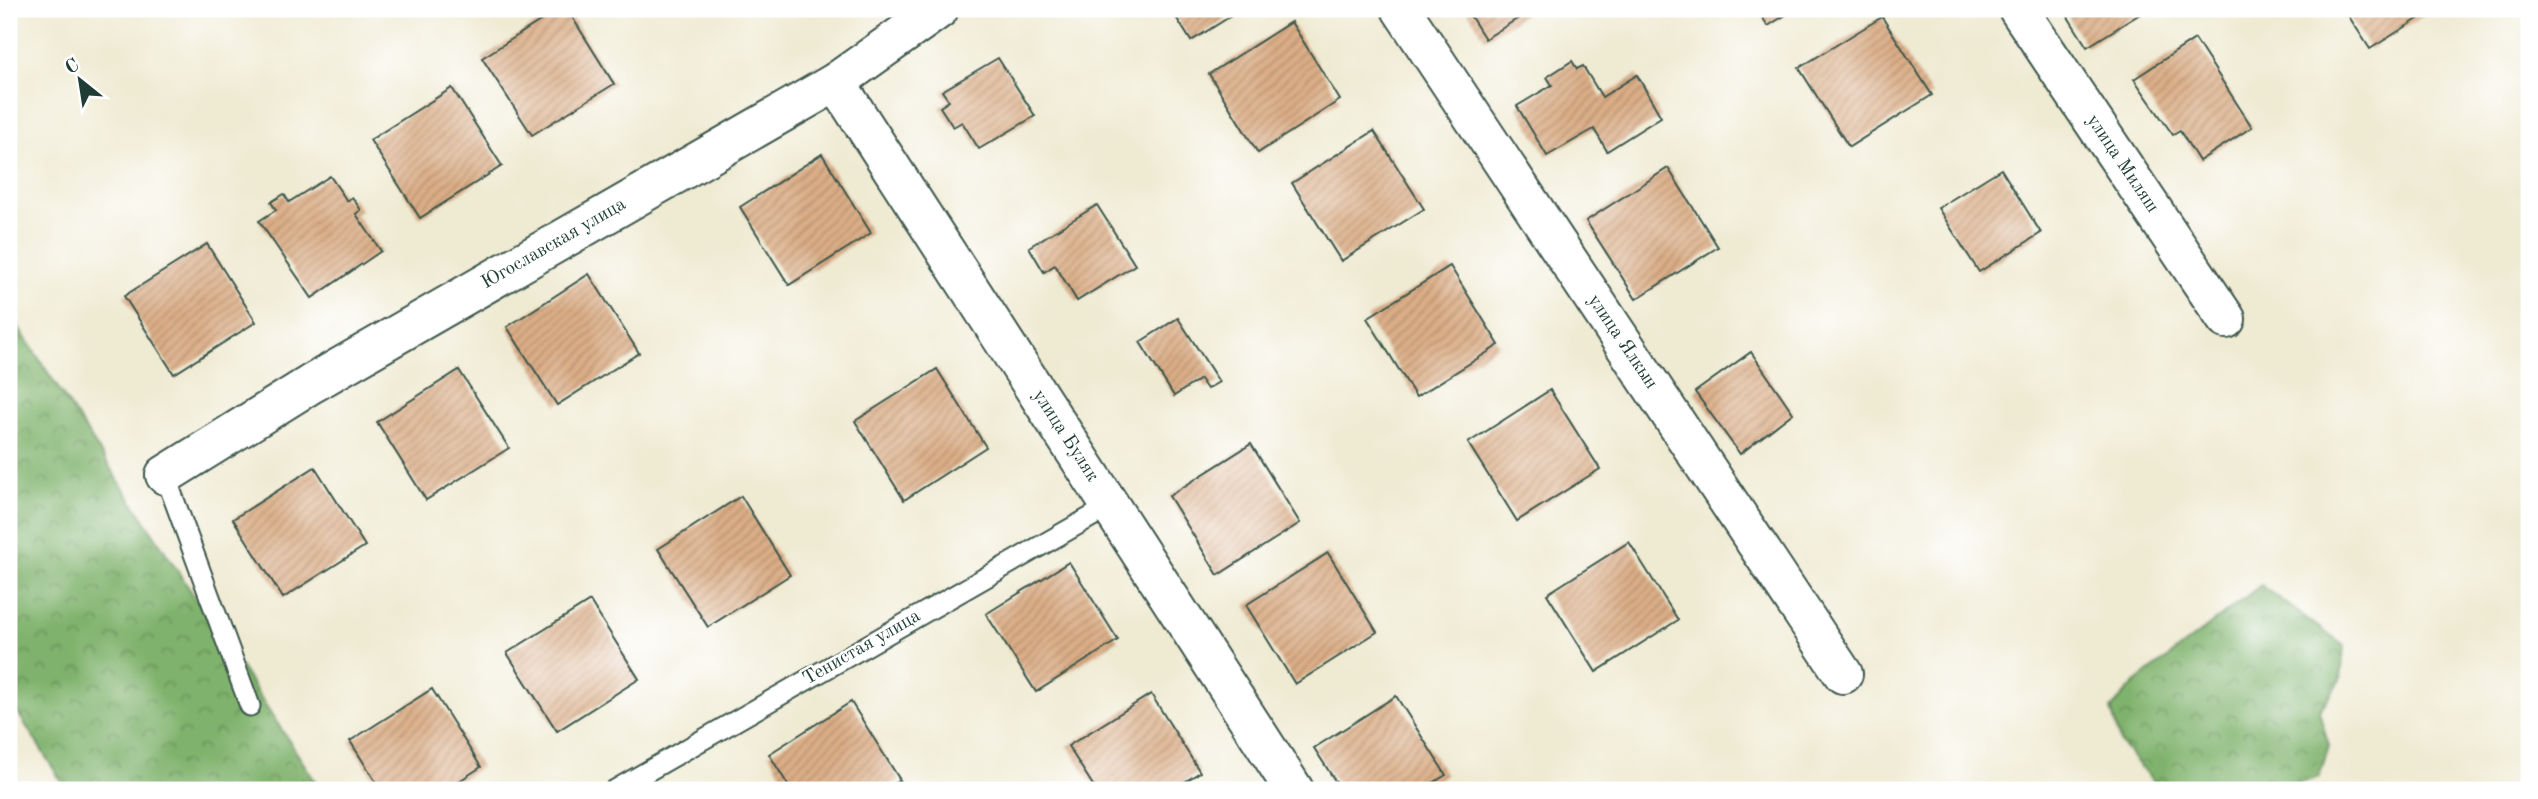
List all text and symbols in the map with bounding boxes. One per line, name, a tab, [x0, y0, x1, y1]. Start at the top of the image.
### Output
north arrow	[46, 46, 116, 116]
text: С	[63, 56, 83, 79]
street label: улица Миляш	[2082, 111, 2162, 217]
street label: Югославская улица	[479, 195, 630, 293]
street label: улица Ялкын	[1584, 291, 1660, 393]
street label: улица Буляк	[1028, 387, 1102, 486]
street label: Тенистая улица	[800, 606, 924, 689]

